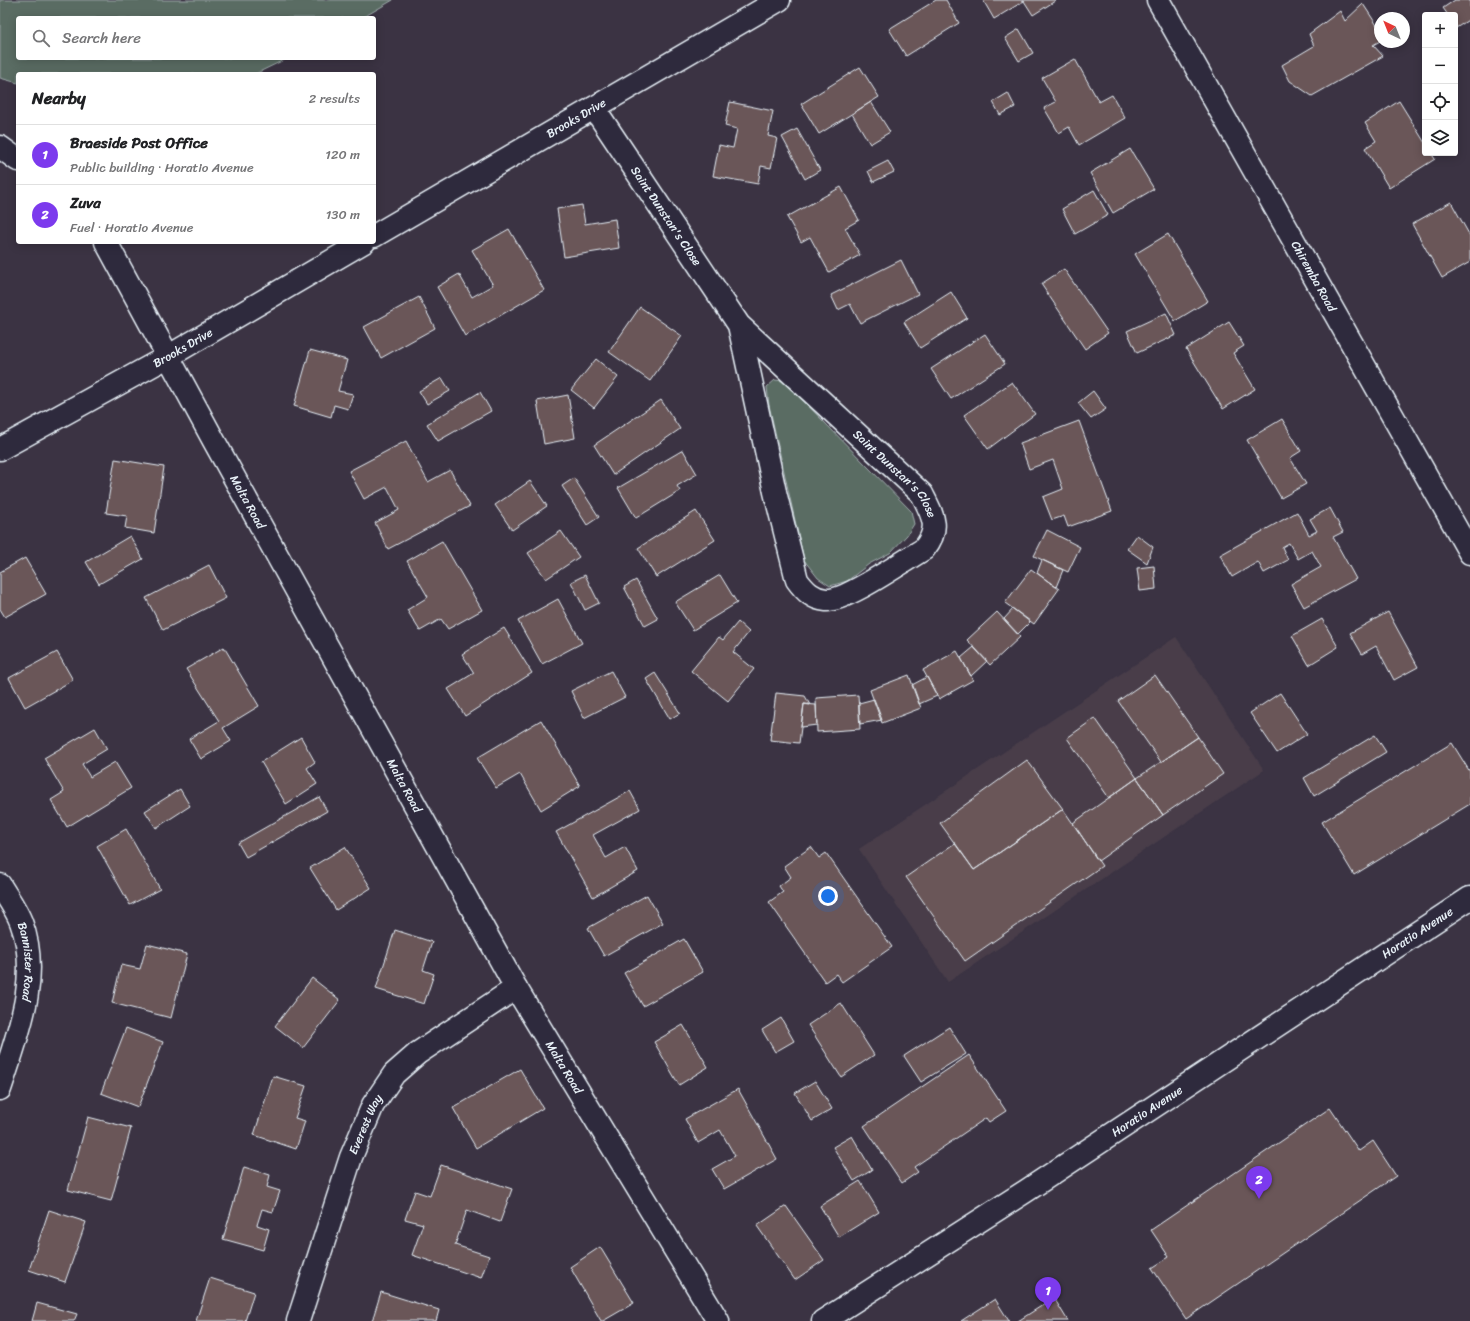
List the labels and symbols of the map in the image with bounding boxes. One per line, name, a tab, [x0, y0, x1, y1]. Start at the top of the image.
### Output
north arrow	[1374, 12, 1410, 48]
street label: Brooks Drive	[542, 92, 610, 144]
street label: Saint Dunstan's Close	[625, 162, 708, 271]
street label: Chiremba Road	[1285, 236, 1343, 316]
street label: Brooks Drive	[149, 322, 217, 374]
street label: Saint Dunstan's Close	[847, 424, 943, 521]
street label: Malta Road	[224, 471, 272, 534]
street label: Malta Road	[380, 754, 429, 817]
your location	[818, 886, 838, 906]
street label: Horatio Avenue	[1377, 901, 1458, 964]
street label: Bannister Road	[11, 919, 40, 1004]
street label: Malta Road	[539, 1036, 589, 1099]
street label: Horatio Avenue	[1107, 1079, 1187, 1143]
street label: Everest Way	[342, 1089, 389, 1158]
pin: 2	[1246, 1166, 1272, 1199]
pin: 1	[1035, 1277, 1061, 1310]

